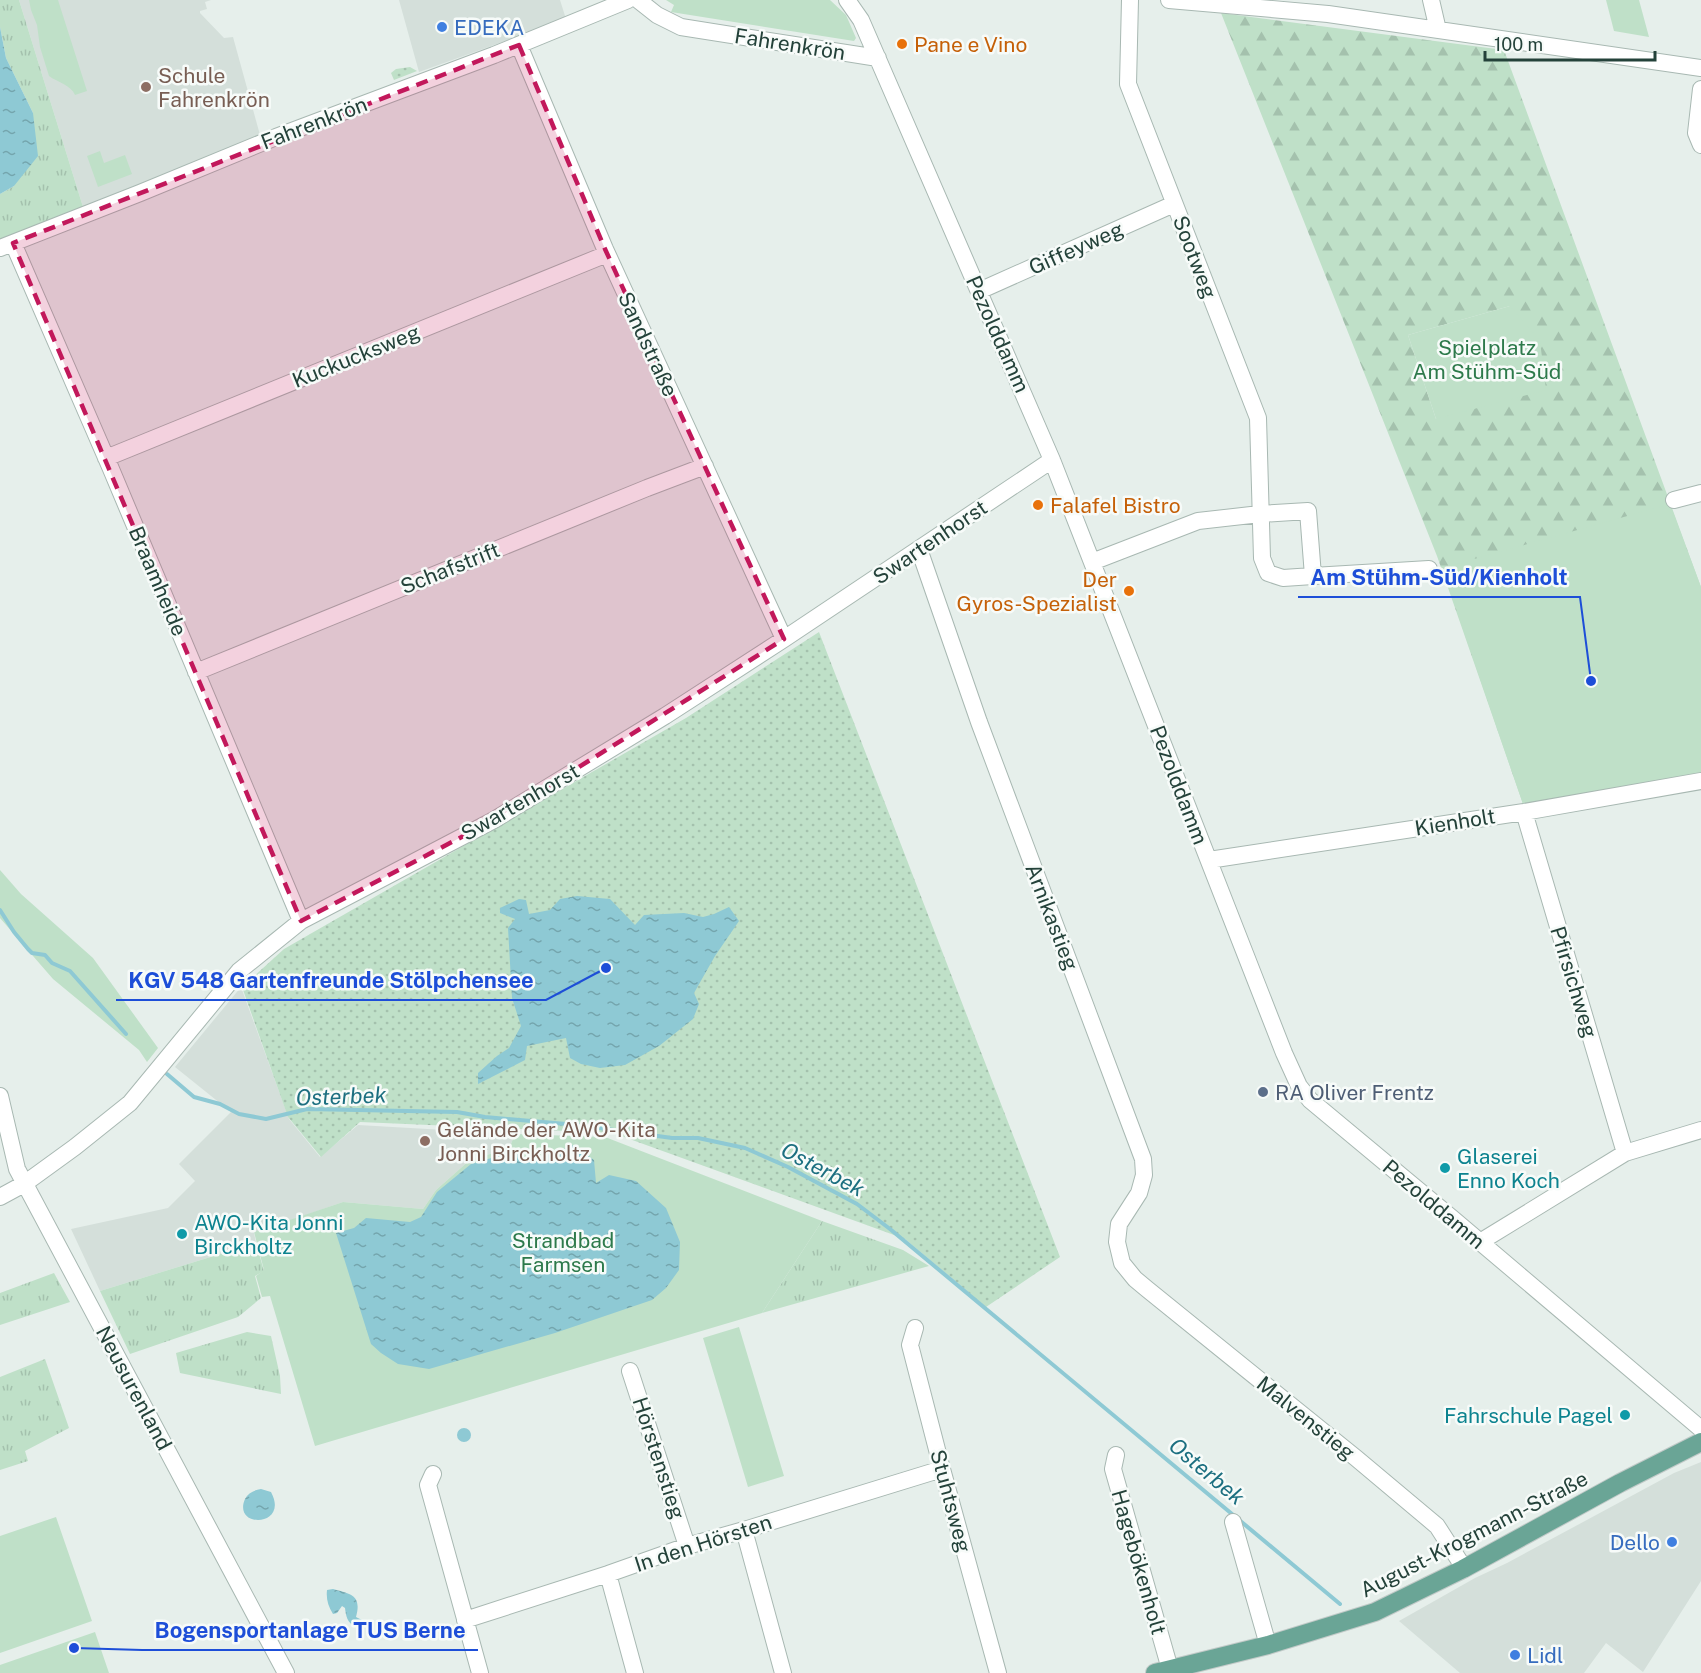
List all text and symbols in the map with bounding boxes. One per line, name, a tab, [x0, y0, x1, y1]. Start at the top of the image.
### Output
place label: EDEKA	[454, 15, 525, 40]
marker: EDEKA	[435, 20, 449, 34]
street label: Fahrenkrön	[733, 23, 847, 65]
scale bar	[1485, 24, 1654, 62]
place label: Pane e Vino	[914, 32, 1027, 57]
text: 100 m	[1494, 34, 1543, 55]
marker: Pane e Vino	[895, 37, 909, 51]
place label: Schule Fahrenkrön	[158, 63, 270, 112]
marker: Schule Fahrenkrön	[139, 80, 153, 94]
street label: Fahrenkrön	[257, 91, 371, 155]
street label: Sootweg	[1168, 212, 1222, 302]
street label: Giffeyweg	[1025, 216, 1127, 280]
street label: Pezolddamm	[961, 272, 1035, 396]
street label: Sandstraße	[613, 288, 683, 400]
street label: Kuckucksweg	[289, 319, 423, 393]
park label: Spielplatz Am Stühm-Süd	[1413, 335, 1561, 384]
place label: Falafel Bistro	[1050, 493, 1181, 518]
street label: Swartenhorst	[868, 495, 992, 589]
marker: Falafel Bistro	[1031, 498, 1045, 512]
street label: Braamheide	[124, 522, 192, 640]
street label: Schafstrift	[397, 537, 503, 599]
callout: Am Stühm-Süd/Kienholt	[1298, 557, 1580, 597]
text: Am Stühm-Süd/Kienholt	[1310, 564, 1568, 590]
place label: Der Gyros-Spezialist	[957, 567, 1117, 616]
marker: Der Gyros-Spezialist	[1122, 584, 1136, 598]
street label: Pezolddamm	[1145, 722, 1213, 848]
street label: Swartenhorst	[456, 758, 584, 846]
street label: Kienholt	[1413, 803, 1497, 841]
street label: Arnikastieg	[1020, 860, 1084, 974]
street label: Pfirsichweg	[1545, 923, 1603, 1041]
callout: KGV 548 Gartenfreunde Stölpchensee	[116, 960, 546, 1000]
text: KGV 548 Gartenfreunde Stölpchensee	[128, 967, 534, 993]
place label: RA Oliver Frentz	[1275, 1080, 1434, 1105]
water label: Osterbek	[295, 1081, 387, 1111]
marker: RA Oliver Frentz	[1256, 1085, 1270, 1099]
place label: Gelände der AWO-Kita Jonni Birckholtz	[437, 1117, 656, 1166]
marker: Gelände der AWO-Kita Jonni Birckholtz	[418, 1134, 432, 1148]
water label: Osterbek	[777, 1136, 869, 1202]
place label: Glaserei Enno Koch	[1457, 1144, 1560, 1193]
street label: Pezolddamm	[1378, 1154, 1490, 1254]
marker: Glaserei Enno Koch	[1438, 1161, 1452, 1175]
place label: AWO-Kita Jonni Birckholtz	[194, 1210, 343, 1259]
marker: AWO-Kita Jonni Birckholtz	[175, 1227, 189, 1241]
park label: Strandbad Farmsen	[512, 1228, 614, 1277]
street label: Neusurenland	[91, 1322, 177, 1454]
street label: Malvenstieg	[1252, 1371, 1360, 1465]
street label: Hörstenstieg	[628, 1394, 690, 1522]
place label: Fahrschule Pagel	[1444, 1403, 1613, 1428]
marker: Fahrschule Pagel	[1618, 1408, 1632, 1422]
water label: Osterbek	[1164, 1432, 1250, 1510]
street label: Stuhtsweg	[925, 1447, 977, 1555]
street label: August-Krogmann-Straße	[1356, 1466, 1592, 1602]
street label: Hagebökenholt	[1106, 1487, 1172, 1637]
street label: In den Hörsten	[631, 1509, 775, 1577]
place label: Dello	[1610, 1530, 1660, 1555]
marker: Dello	[1665, 1535, 1679, 1549]
callout: Bogensportanlage TUS Berne	[142, 1610, 478, 1650]
text: Bogensportanlage TUS Berne	[154, 1617, 466, 1643]
place label: Lidl	[1527, 1643, 1563, 1668]
marker: Lidl	[1508, 1648, 1522, 1662]

